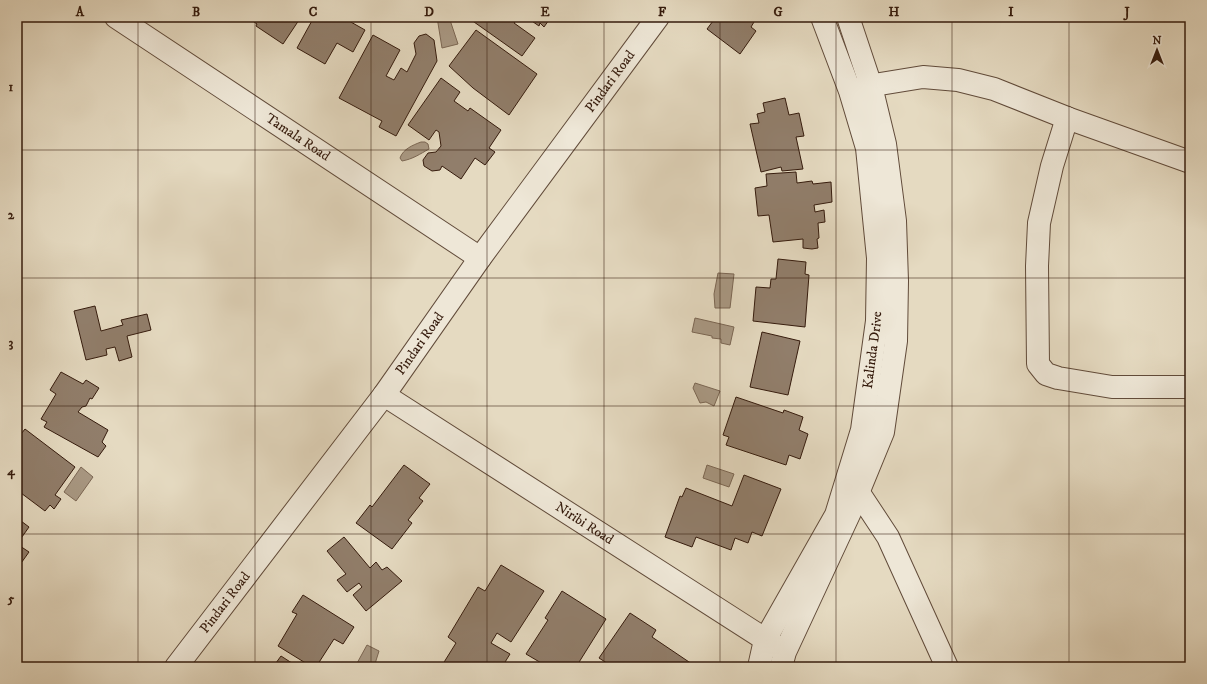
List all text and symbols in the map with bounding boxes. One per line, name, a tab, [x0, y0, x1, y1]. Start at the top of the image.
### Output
text: A	[75, 4, 85, 20]
text: B	[192, 4, 200, 20]
text: C	[309, 4, 318, 20]
text: D	[424, 4, 434, 20]
text: E	[540, 4, 550, 20]
text: F	[658, 4, 667, 20]
text: G	[773, 4, 783, 20]
text: H	[889, 4, 900, 20]
text: I	[1008, 4, 1014, 20]
text: J	[1122, 4, 1130, 21]
north arrow	[1137, 30, 1177, 70]
text: N	[1152, 34, 1162, 48]
street label: Pindari Road	[581, 47, 639, 116]
text: 1	[9, 79, 14, 95]
street label: Tamala Road	[262, 109, 334, 165]
text: 2	[8, 207, 15, 223]
street label: Pindari Road	[392, 309, 448, 379]
street label: Kalinda Drive	[859, 311, 886, 390]
text: 3	[9, 335, 14, 351]
text: 4	[6, 463, 15, 480]
street label: Niribi Road	[552, 498, 617, 549]
street label: Pindari Road	[196, 568, 254, 637]
text: 5	[7, 591, 15, 607]

